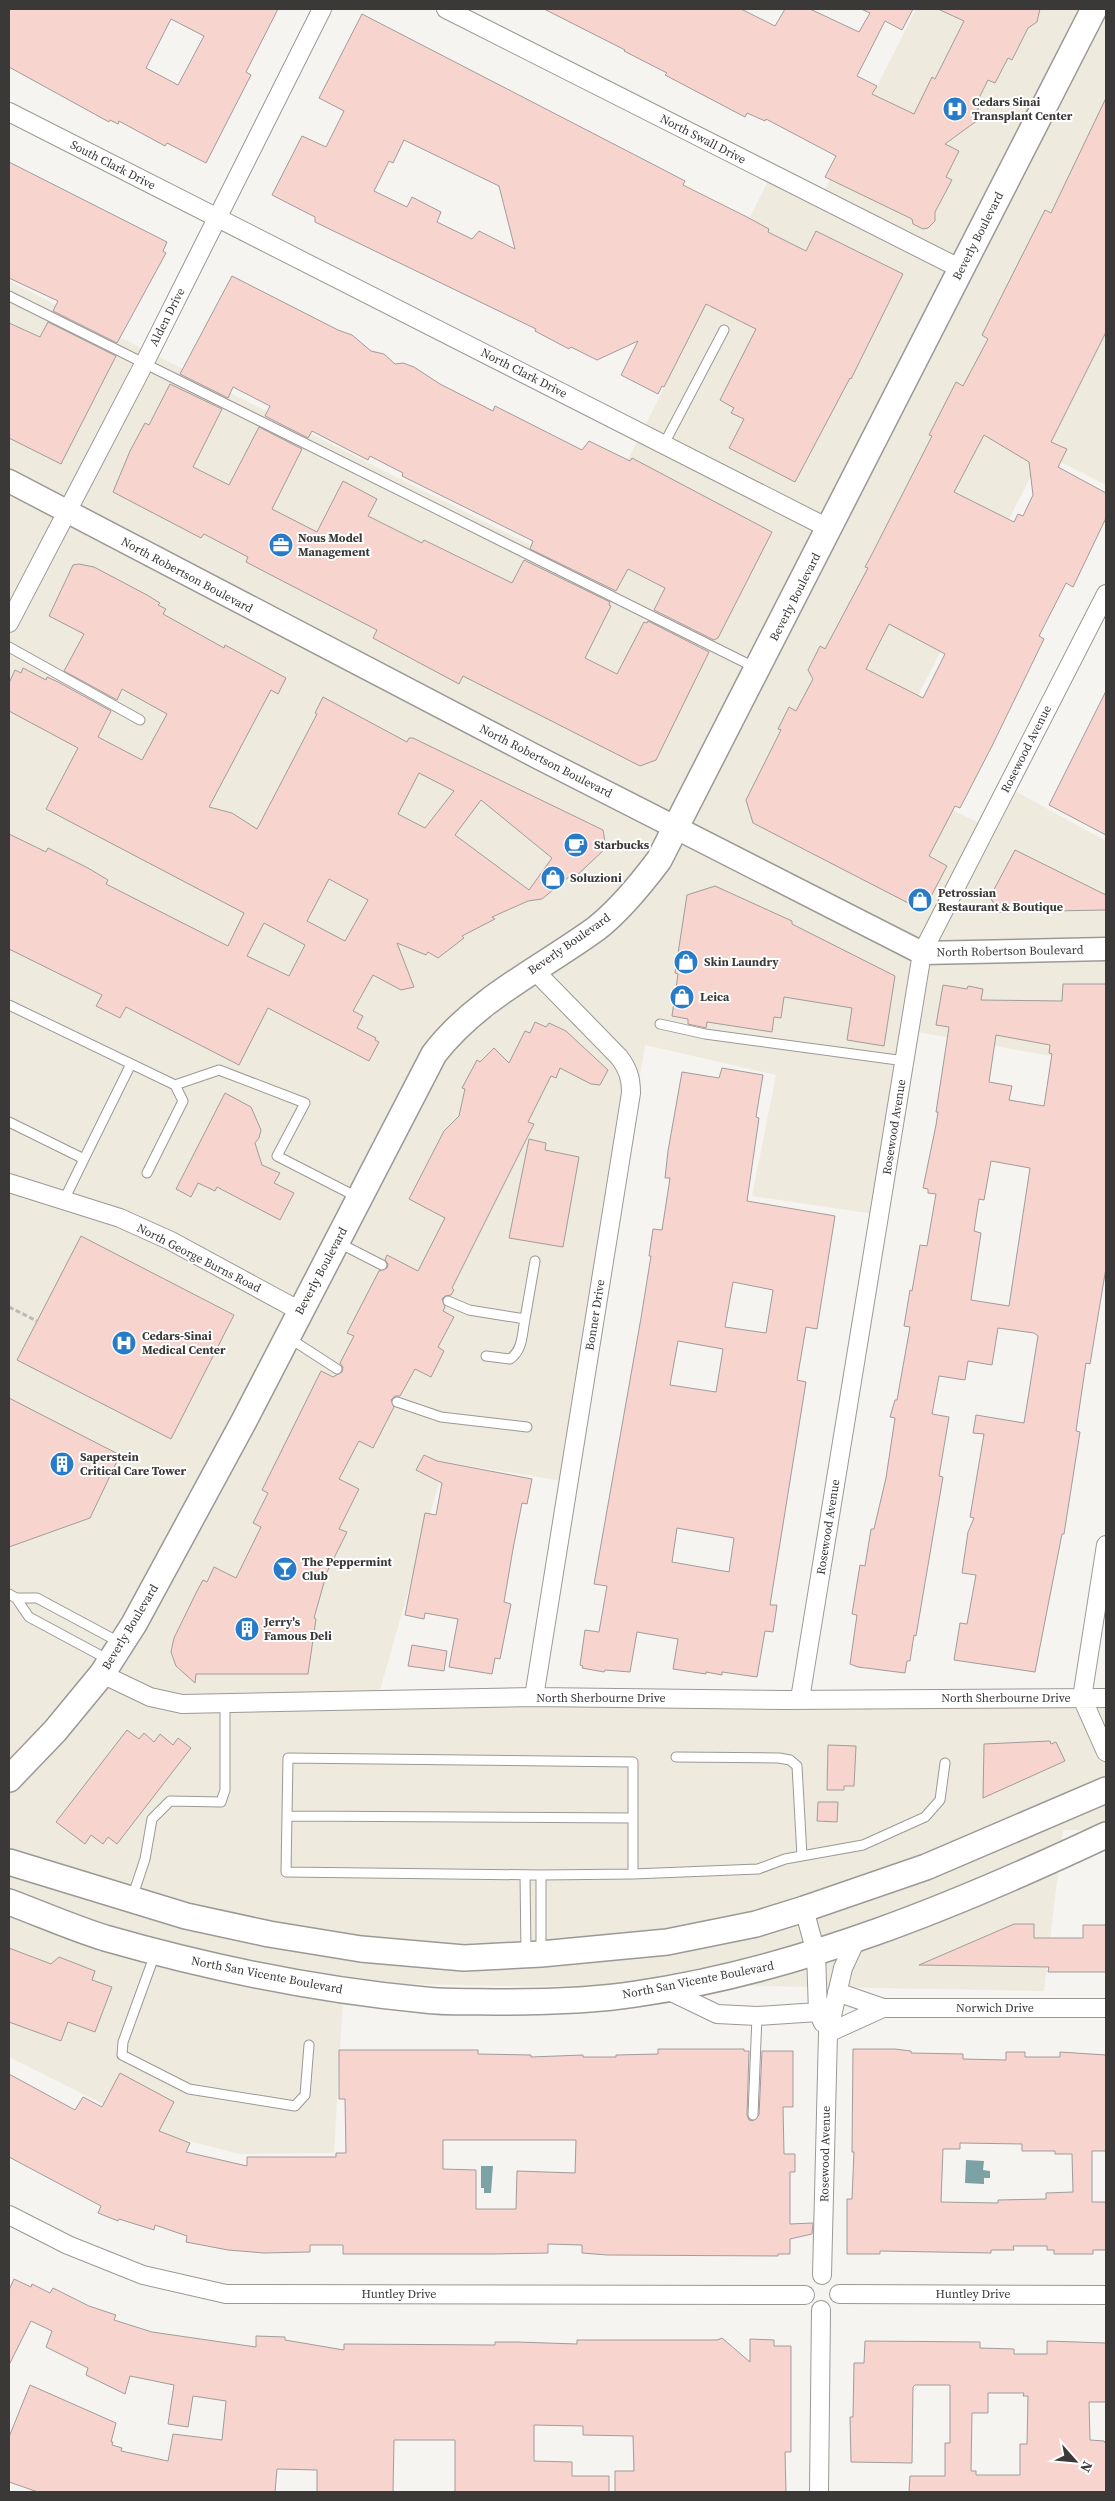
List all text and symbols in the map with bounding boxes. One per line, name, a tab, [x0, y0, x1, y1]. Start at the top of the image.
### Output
place label: Cedars Sinai Transplant Center	[972, 94, 1073, 124]
hospital icon: Cedars Sinai Transplant Center	[942, 96, 968, 122]
street label: North Swall Drive	[657, 110, 749, 168]
street label: South Clark Drive	[68, 137, 158, 193]
street label: Beverly Boulevard	[949, 189, 1007, 283]
street label: Alden Drive	[145, 285, 189, 349]
street label: North Clark Drive	[478, 344, 570, 402]
place label: Nous Model Management	[298, 530, 370, 560]
office icon: Nous Model Management	[268, 532, 294, 558]
street label: North Robertson Boulevard	[118, 533, 256, 617]
street label: Beverly Boulevard	[766, 550, 824, 644]
street label: Rosewood Avenue	[997, 702, 1055, 796]
street label: North Robertson Boulevard	[477, 721, 615, 802]
cafe icon: Starbucks	[563, 832, 589, 858]
place label: Starbucks	[594, 837, 650, 853]
shop icon: Soluzioni	[540, 865, 566, 891]
place label: Soluzioni	[570, 870, 622, 886]
place label: Petrossian Restaurant & Boutique	[938, 885, 1063, 915]
shop icon: Petrossian Restaurant & Boutique	[907, 887, 933, 913]
street label: Beverly Boulevard	[525, 909, 614, 978]
street label: North Robertson Boulevard	[936, 942, 1084, 960]
shop icon: Skin Laundry	[673, 949, 699, 975]
place label: Skin Laundry	[704, 954, 779, 970]
shop icon: Leica	[669, 984, 695, 1010]
place label: Leica	[700, 989, 730, 1005]
street label: Rosewood Avenue	[879, 1078, 909, 1176]
street label: North George Burns Road	[134, 1220, 264, 1296]
street label: Beverly Boulevard	[291, 1224, 351, 1318]
street label: Bonner Drive	[581, 1278, 609, 1352]
place label: Cedars-Sinai Medical Center	[142, 1328, 226, 1358]
hospital icon: Cedars-Sinai Medical Center	[111, 1330, 137, 1356]
place label: Saperstein Critical Care Tower	[80, 1449, 187, 1479]
building icon: Saperstein Critical Care Tower	[49, 1451, 75, 1477]
street label: Rosewood Avenue	[813, 1478, 843, 1576]
place label: The Peppermint Club	[302, 1554, 393, 1584]
bar icon: The Peppermint Club	[272, 1556, 298, 1582]
street label: Beverly Boulevard	[98, 1581, 162, 1673]
place label: Jerry's Famous Deli	[263, 1614, 332, 1644]
building icon: Jerry's Famous Deli	[234, 1616, 260, 1642]
street label: North Sherbourne Drive	[536, 1690, 666, 1706]
street label: North Sherbourne Drive	[941, 1690, 1071, 1706]
street label: North San Vicente Boulevard	[190, 1952, 344, 1998]
street label: North San Vicente Boulevard	[621, 1957, 775, 2003]
street label: Norwich Drive	[956, 2000, 1034, 2016]
street label: Rosewood Avenue	[816, 2106, 834, 2202]
street label: Huntley Drive	[362, 2286, 436, 2302]
street label: Huntley Drive	[936, 2286, 1010, 2302]
north arrow	[1050, 2436, 1100, 2486]
text: N	[1075, 2458, 1098, 2476]

